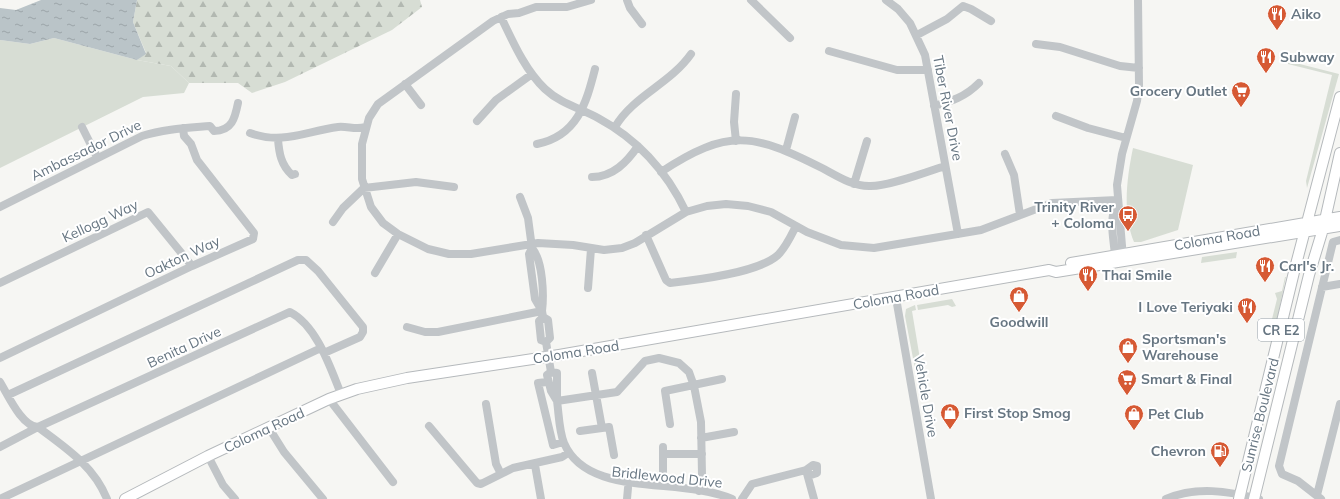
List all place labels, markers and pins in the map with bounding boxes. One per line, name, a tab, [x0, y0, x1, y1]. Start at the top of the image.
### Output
restaurant icon: Aiko	[1266, 3, 1288, 31]
place label: Aiko	[1291, 5, 1321, 23]
restaurant icon: Subway	[1255, 46, 1277, 74]
place label: Subway	[1280, 48, 1335, 66]
supermarket icon: Grocery Outlet	[1230, 80, 1252, 108]
place label: Grocery Outlet	[1130, 82, 1228, 100]
place label: Trinity River + Coloma	[1034, 198, 1114, 232]
bus stop icon: Trinity River + Coloma	[1117, 204, 1139, 232]
restaurant icon: Carl's Jr.	[1254, 255, 1276, 283]
place label: Carl's Jr.	[1279, 257, 1334, 275]
restaurant icon: Thai Smile	[1077, 264, 1099, 292]
place label: Thai Smile	[1102, 266, 1172, 284]
shop icon: Goodwill	[1008, 285, 1030, 313]
restaurant icon: I Love Teriyaki	[1236, 296, 1258, 324]
place label: I Love Teriyaki	[1138, 298, 1233, 316]
place label: Goodwill	[990, 313, 1048, 331]
place label: Sportsman's Warehouse	[1142, 330, 1226, 364]
shop icon: Sportsman's Warehouse	[1117, 336, 1139, 364]
supermarket icon: Smart & Final	[1116, 368, 1138, 396]
place label: Smart & Final	[1141, 370, 1232, 388]
shop icon: First Stop Smog	[939, 402, 961, 430]
shop icon: Pet Club	[1123, 403, 1145, 431]
place label: First Stop Smog	[964, 404, 1071, 422]
place label: Pet Club	[1148, 405, 1204, 423]
fuel station icon: Chevron	[1209, 440, 1231, 468]
place label: Chevron	[1151, 442, 1206, 460]

